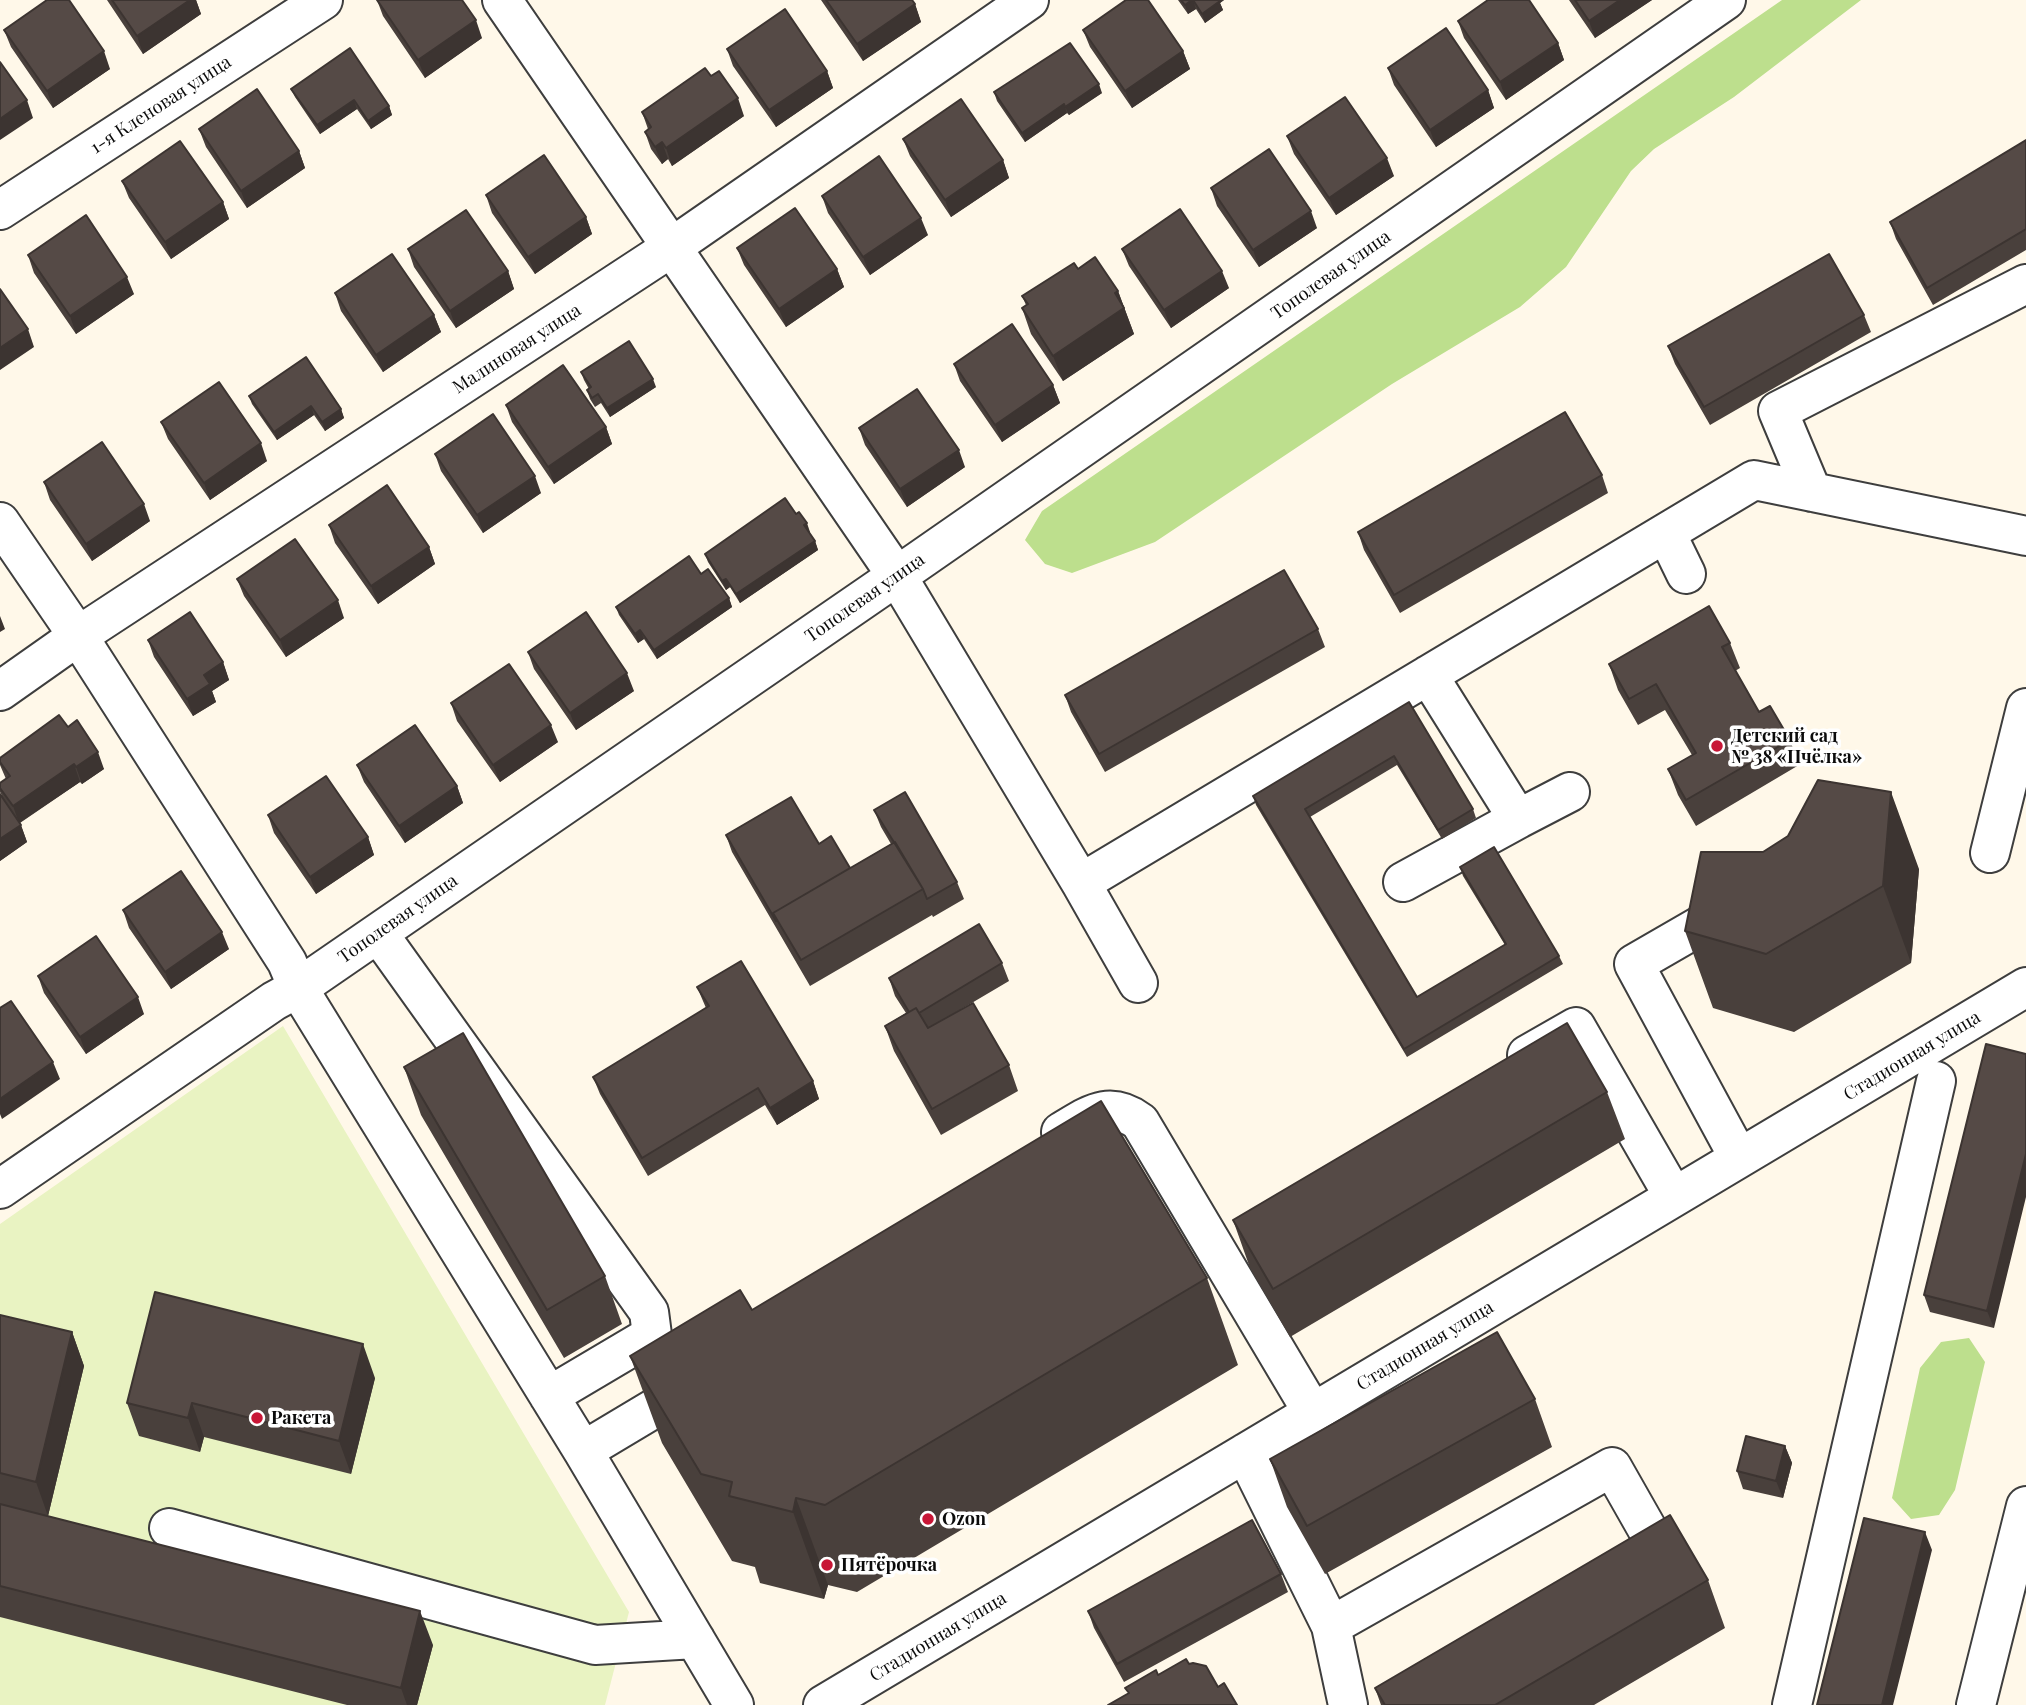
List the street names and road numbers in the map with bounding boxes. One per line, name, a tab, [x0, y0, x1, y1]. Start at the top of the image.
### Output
street label: 1-я Кленовая улица	[87, 51, 235, 159]
street label: Тополевая улица	[1267, 226, 1395, 324]
street label: Малиновая улица	[449, 300, 585, 398]
street label: Тополевая улица	[801, 549, 929, 647]
street label: Тополевая улица	[334, 870, 462, 968]
street label: Стадионная улица	[1840, 1007, 1984, 1105]
street label: Стадионная улица	[1353, 1297, 1497, 1395]
street label: Стадионная улица	[866, 1588, 1010, 1686]

